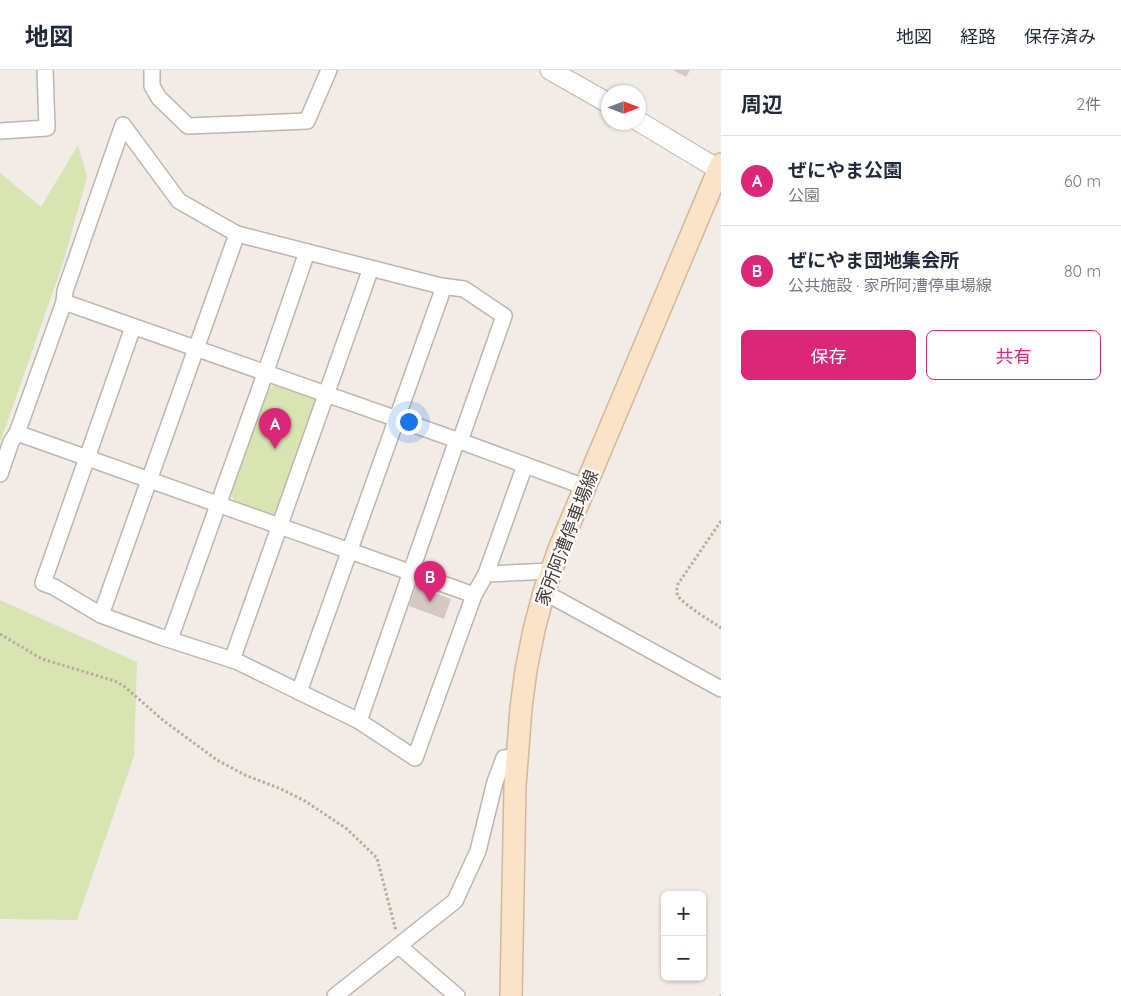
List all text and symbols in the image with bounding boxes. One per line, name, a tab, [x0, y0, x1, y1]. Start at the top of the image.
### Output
text: 地図	[25, 21, 73, 51]
text: 地図	[896, 25, 932, 48]
text: 経路	[960, 25, 996, 48]
text: 保存済み	[1024, 25, 1096, 48]
north arrow	[601, 85, 646, 130]
text: 周辺	[741, 91, 783, 117]
text: 2件	[1076, 94, 1101, 114]
text: ぜにやま公園	[788, 158, 902, 182]
text: A	[752, 171, 762, 191]
text: 60 m	[1064, 171, 1101, 191]
text: 公園	[788, 185, 820, 205]
text: ぜにやま団地集会所	[788, 248, 959, 272]
text: B	[752, 261, 762, 281]
text: 80 m	[1064, 261, 1101, 281]
text: 公共施設 · 家所阿漕停車場線	[788, 275, 992, 295]
button: 保存	[741, 330, 916, 380]
button: 共有	[926, 330, 1101, 380]
pin: A	[259, 408, 291, 449]
your location	[396, 409, 422, 435]
street label: 家所阿漕停車場線	[530, 466, 603, 609]
pin: B	[414, 561, 446, 602]
map controls	[661, 891, 706, 981]
button: +	[661, 891, 706, 936]
button: −	[661, 936, 706, 981]

